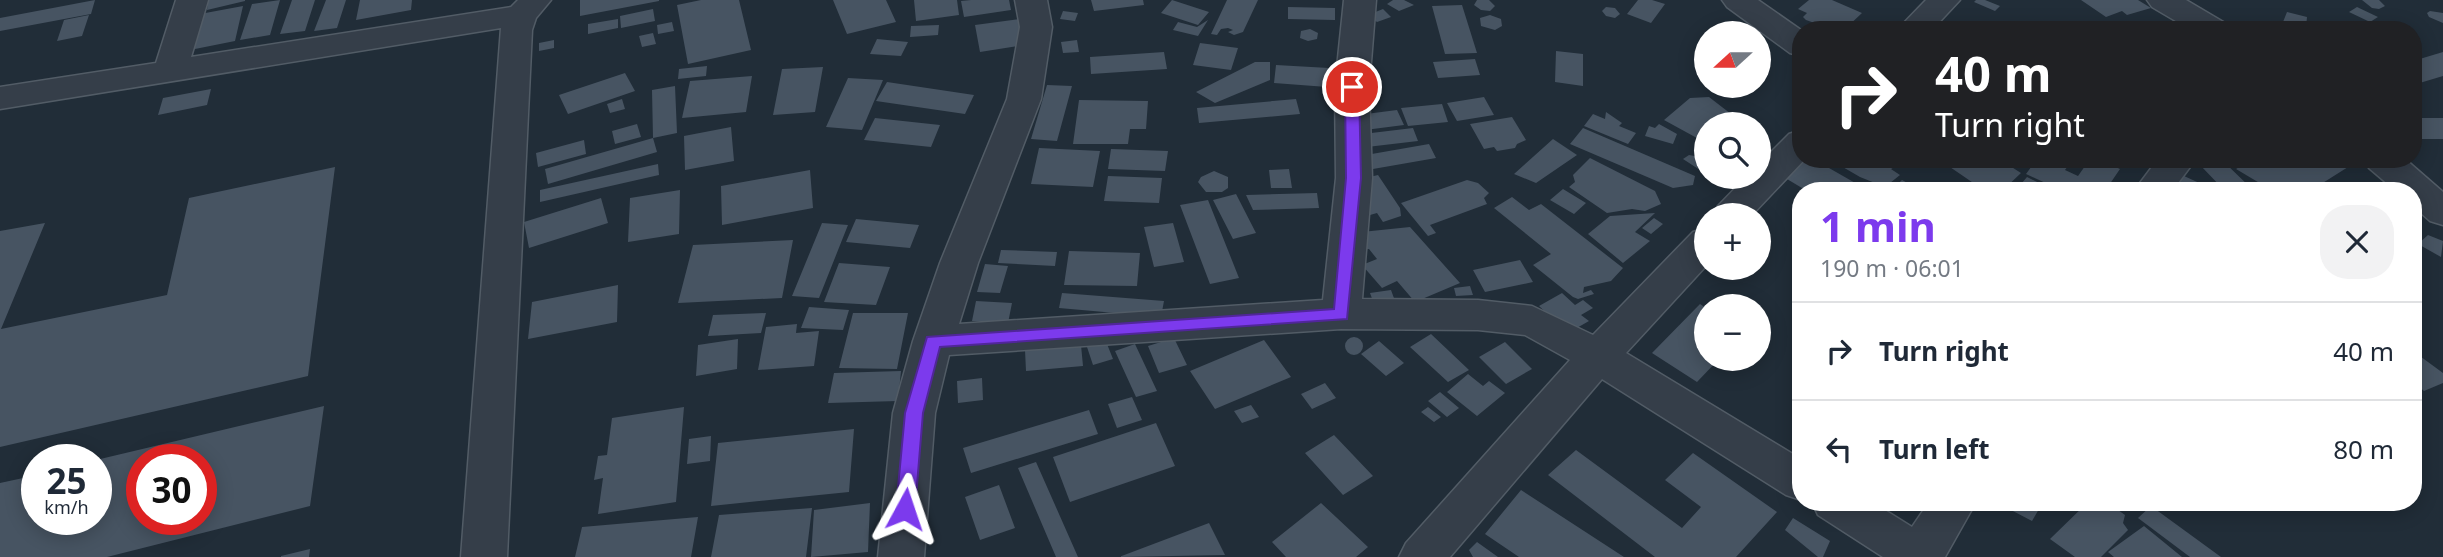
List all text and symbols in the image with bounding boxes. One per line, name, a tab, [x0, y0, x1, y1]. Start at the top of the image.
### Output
north arrow	[1694, 21, 1771, 98]
map controls	[1694, 21, 1771, 371]
text: 40 m	[1935, 40, 2052, 106]
icon: right	[1820, 49, 1911, 140]
pin	[1322, 57, 1382, 117]
icon: arrive	[1333, 68, 1371, 106]
text: Turn right	[1935, 103, 2085, 146]
button: search	[1694, 112, 1771, 189]
text: 1 min	[1820, 197, 1936, 254]
button: +	[1694, 203, 1771, 280]
button: close	[2320, 205, 2394, 279]
text: 190 m · 06:01	[1820, 252, 1964, 284]
button: −	[1694, 294, 1771, 371]
icon: right	[1820, 332, 1858, 370]
text: Turn right	[1879, 333, 2009, 369]
text: 40 m	[2333, 333, 2394, 369]
icon: left	[1820, 430, 1858, 468]
text: Turn left	[1879, 431, 1990, 467]
text: 80 m	[2333, 431, 2394, 467]
speed limit sign: 30	[126, 444, 217, 535]
text: 25	[46, 457, 87, 504]
position arrow	[868, 472, 942, 546]
text: km/h	[44, 495, 89, 519]

